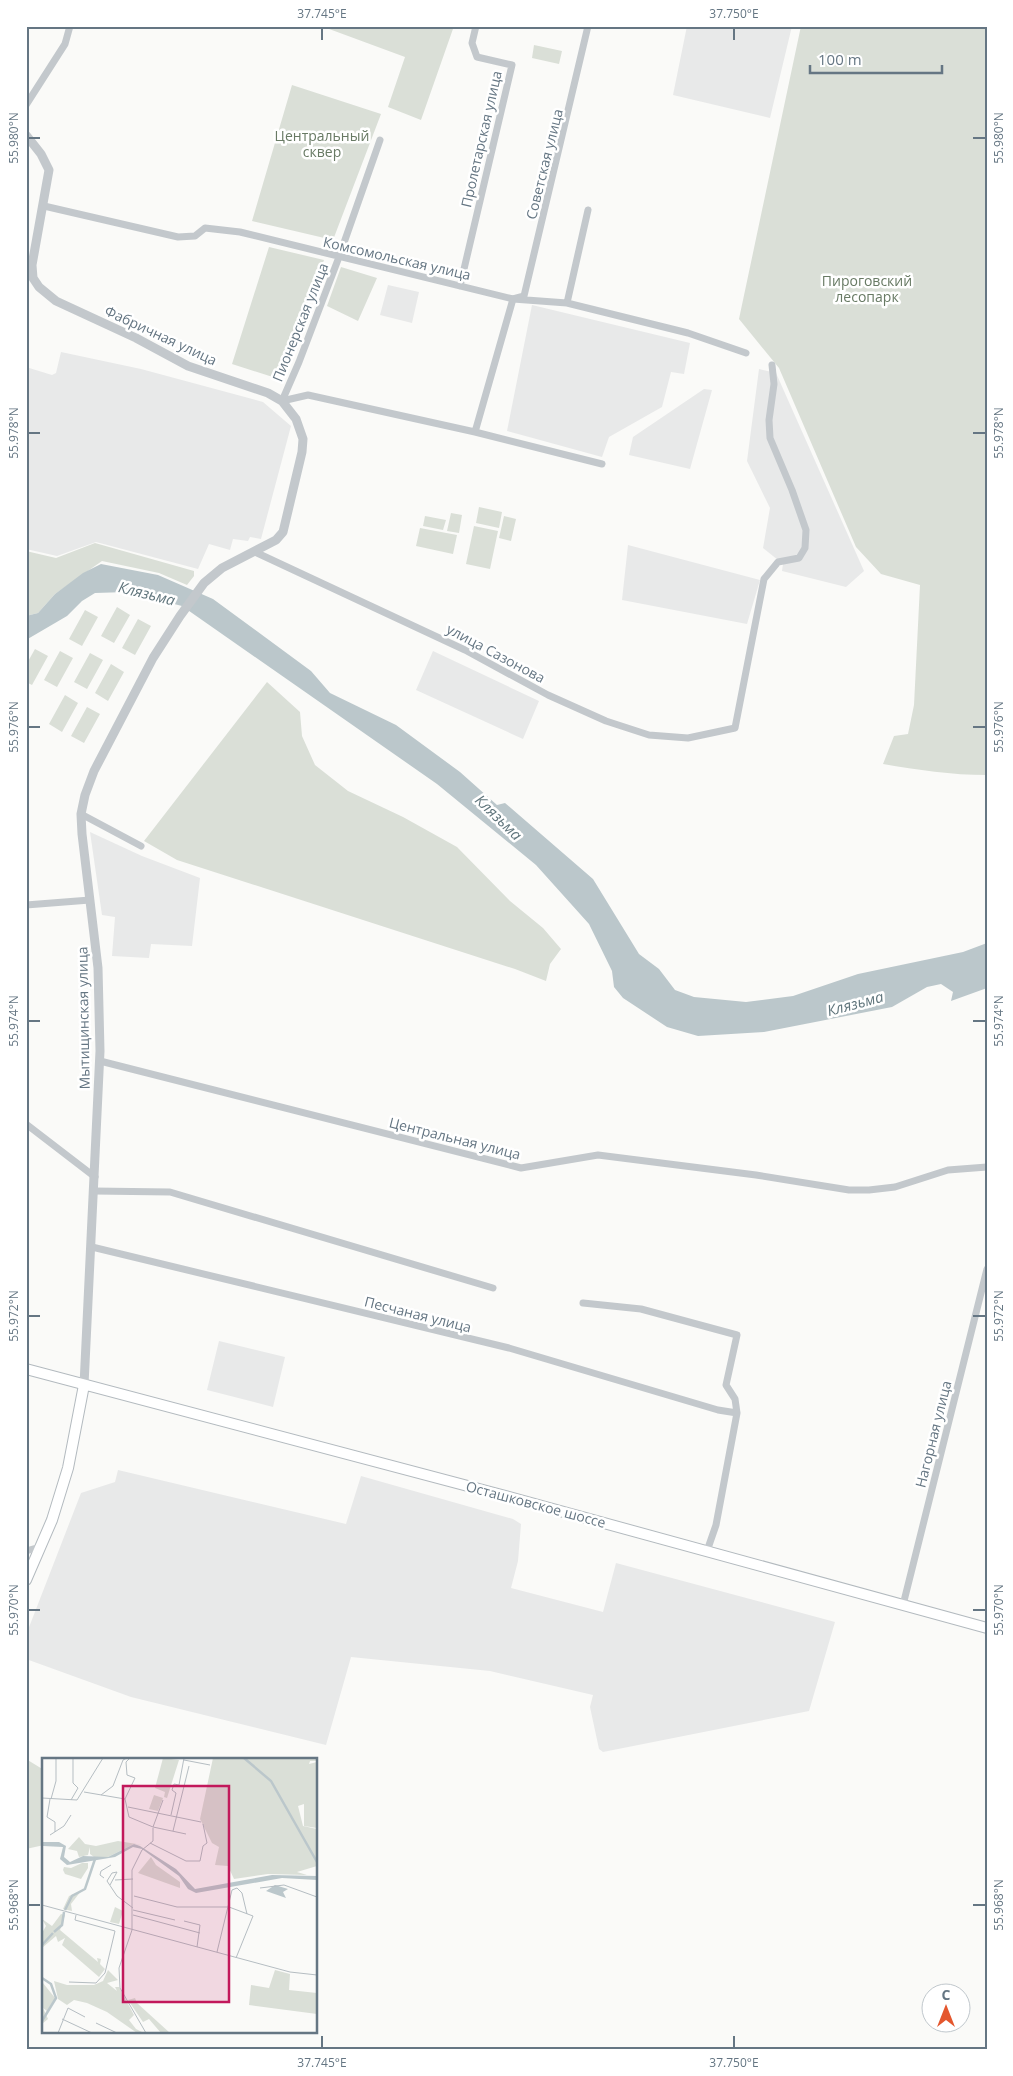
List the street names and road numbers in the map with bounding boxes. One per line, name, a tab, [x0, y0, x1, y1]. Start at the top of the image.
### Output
street label: Пролетарская улица	[456, 69, 506, 209]
street label: Советская улица	[521, 107, 567, 221]
street label: Комсомольская улица	[321, 232, 473, 284]
street label: Пионерская улица	[268, 260, 332, 384]
street label: Фабричная улица	[102, 301, 220, 369]
street label: улица Сазонова	[443, 619, 549, 687]
street label: Мытищинская улица	[72, 946, 94, 1090]
street label: Центральная улица	[387, 1112, 523, 1164]
street label: Песчаная улица	[363, 1292, 473, 1336]
street label: Нагорная улица	[911, 1379, 955, 1489]
street label: Осташковское шоссе	[464, 1476, 608, 1532]

